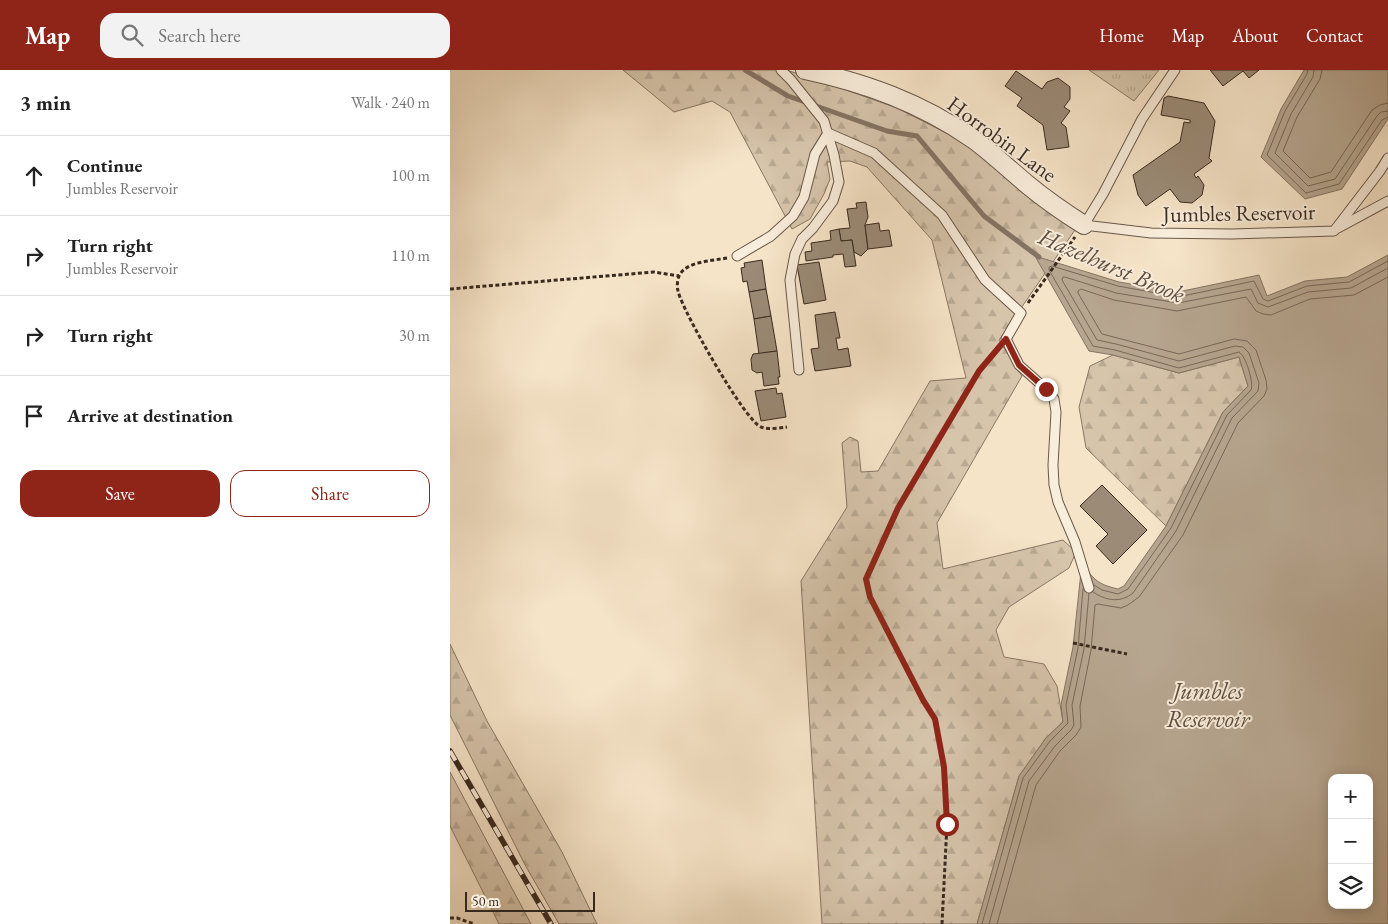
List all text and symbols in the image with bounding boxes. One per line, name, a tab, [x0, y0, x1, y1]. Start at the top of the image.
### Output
search box	[100, 13, 450, 58]
text: Map	[25, 20, 70, 51]
icon: search	[118, 21, 146, 49]
text: Search here	[158, 23, 241, 48]
text: Home	[1099, 24, 1144, 47]
text: Map	[1172, 24, 1204, 47]
text: About	[1232, 24, 1278, 47]
text: Contact	[1306, 24, 1363, 47]
text: 3 min	[20, 89, 71, 116]
street label: Horrobin Lane	[941, 89, 1063, 189]
text: Walk · 240 m	[351, 92, 430, 113]
text: Continue	[67, 153, 142, 178]
icon: ahead	[20, 162, 48, 190]
text: 100 m	[391, 165, 430, 186]
text: Jumbles Reservoir	[67, 178, 178, 199]
street label: Jumbles Reservoir	[1160, 197, 1316, 229]
water label: Hazelhurst Brook	[1033, 220, 1190, 310]
text: Turn right	[67, 233, 153, 258]
icon: right	[20, 242, 48, 270]
text: 110 m	[391, 245, 430, 266]
text: Jumbles Reservoir	[67, 258, 178, 279]
icon: right	[20, 322, 48, 350]
text: Turn right	[67, 323, 153, 348]
text: 30 m	[399, 325, 430, 346]
route end	[1035, 378, 1058, 401]
icon: arrive	[20, 402, 48, 430]
text: Arrive at destination	[67, 403, 233, 428]
button: Save	[20, 470, 220, 517]
button: Share	[230, 470, 430, 517]
water label: Jumbles Reservoir	[1166, 675, 1252, 734]
map controls	[1328, 774, 1373, 909]
button: +	[1328, 774, 1373, 819]
route start	[936, 813, 959, 836]
button: −	[1328, 819, 1373, 864]
button: layers	[1328, 864, 1373, 909]
scale bar	[465, 889, 595, 912]
text: 50 m	[472, 892, 499, 910]

